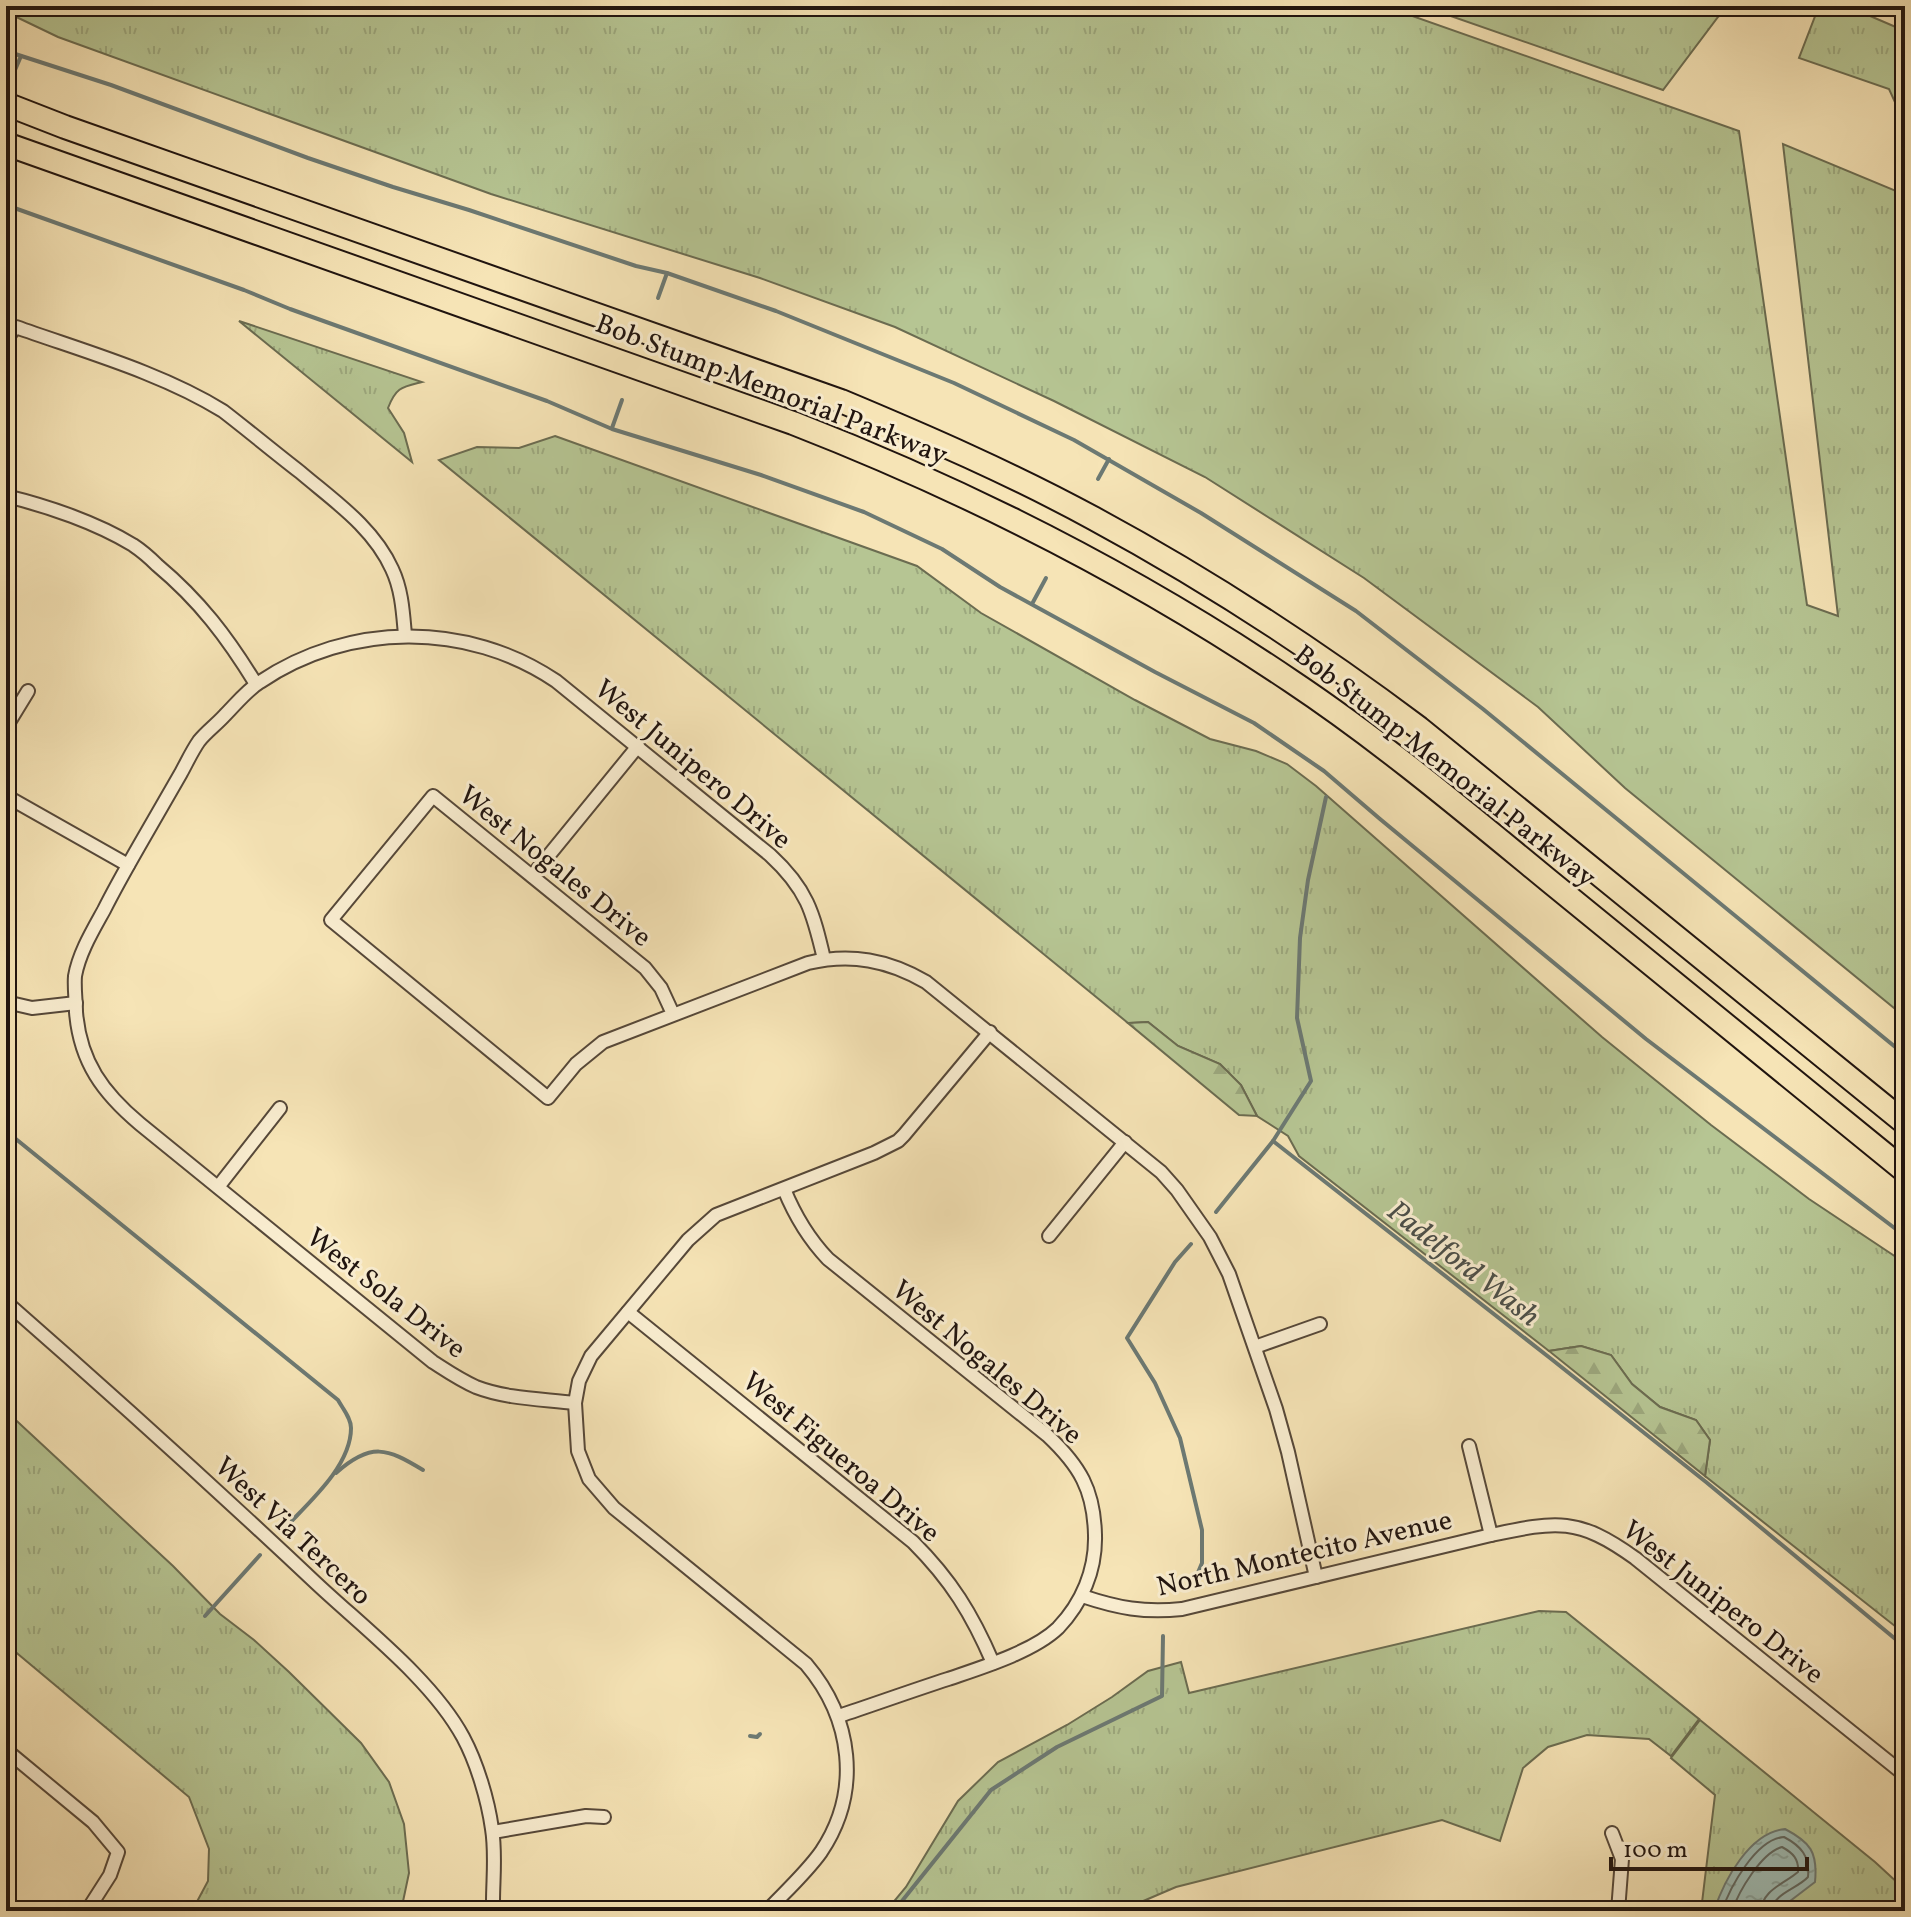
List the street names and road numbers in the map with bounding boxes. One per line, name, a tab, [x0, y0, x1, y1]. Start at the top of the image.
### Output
street label: Bob Stump Memorial Parkway	[589, 305, 953, 476]
street label: Bob Stump Memorial Parkway	[1285, 636, 1604, 898]
street label: West Junipero Drive	[585, 671, 799, 859]
street label: West Nogales Drive	[450, 777, 659, 957]
street label: West Sola Drive	[297, 1219, 473, 1369]
street label: West Nogales Drive	[883, 1271, 1090, 1454]
street label: West Figueroa Drive	[733, 1363, 948, 1552]
street label: West Via Tercero	[205, 1449, 380, 1615]
street label: North Montecito Avenue	[1153, 1501, 1456, 1607]
street label: West Junipero Drive	[1613, 1512, 1832, 1694]

